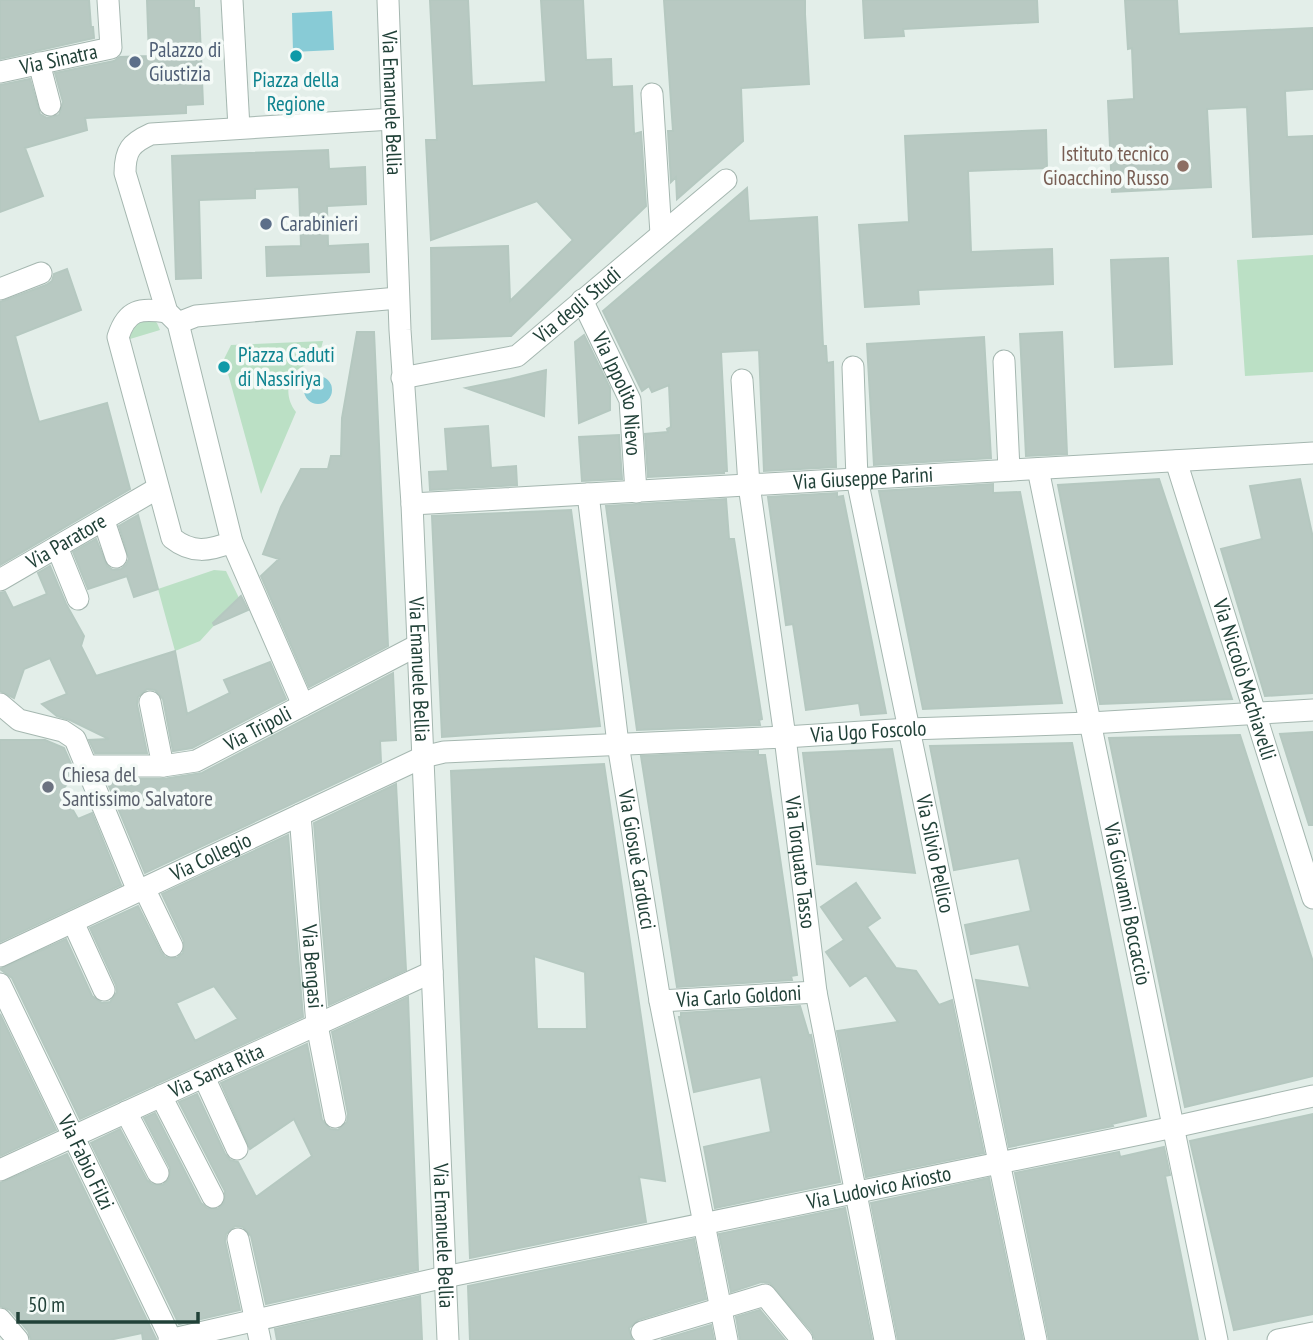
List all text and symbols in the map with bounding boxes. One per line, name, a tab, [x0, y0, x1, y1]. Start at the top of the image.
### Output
street label: Via Emanuele Bellia	[376, 29, 408, 176]
place label: Palazzo di Giustizia	[149, 36, 222, 87]
street label: Via Sinatra	[16, 37, 100, 81]
marker: Piazza della Regione	[288, 48, 304, 64]
marker: Palazzo di Giustizia	[127, 54, 143, 70]
place label: Piazza della Regione	[253, 66, 339, 117]
place label: Istituto tecnico Gioacchino Russo	[1043, 140, 1169, 191]
marker: Istituto tecnico Gioacchino Russo	[1175, 158, 1191, 174]
place label: Carabinieri	[280, 210, 358, 237]
marker: Carabinieri	[258, 216, 274, 232]
street label: Via degli Studi	[527, 261, 626, 350]
street label: Via Ippolito Nievo	[586, 327, 648, 457]
place label: Piazza Caduti di Nassiriya	[238, 341, 335, 392]
marker: Piazza Caduti di Nassiriya	[216, 359, 232, 375]
street label: Via Giuseppe Parini	[792, 461, 934, 495]
street label: Via Paratore	[21, 507, 111, 575]
street label: Via Niccolò Machiavelli	[1207, 594, 1283, 763]
street label: Via Emanuele Bellia	[403, 595, 436, 742]
street label: Via Tripoli	[218, 700, 296, 757]
street label: Via Ugo Foscolo	[809, 714, 927, 748]
place label: Chiesa del Santissimo Salvatore	[62, 761, 213, 812]
marker: Chiesa del Santissimo Salvatore	[40, 779, 56, 795]
street label: Via Giosuè Carducci	[613, 787, 662, 932]
street label: Via Silvio Pellico	[910, 791, 961, 915]
street label: Via Torquato Tasso	[779, 793, 822, 930]
street label: Via Giovanni Boccaccio	[1098, 819, 1158, 987]
street label: Via Collegio	[165, 826, 255, 887]
street label: Via Bengasi	[296, 922, 330, 1009]
street label: Via Carlo Goldoni	[674, 979, 802, 1013]
street label: Via Santa Rita	[164, 1037, 268, 1104]
street label: Via Fabio Filzi	[52, 1110, 121, 1214]
street label: Via Ludovico Ariosto	[803, 1159, 953, 1215]
street label: Via Emanuele Bellia	[427, 1162, 461, 1309]
scale bar	[18, 1280, 198, 1324]
text: 50 m	[28, 1291, 65, 1318]

